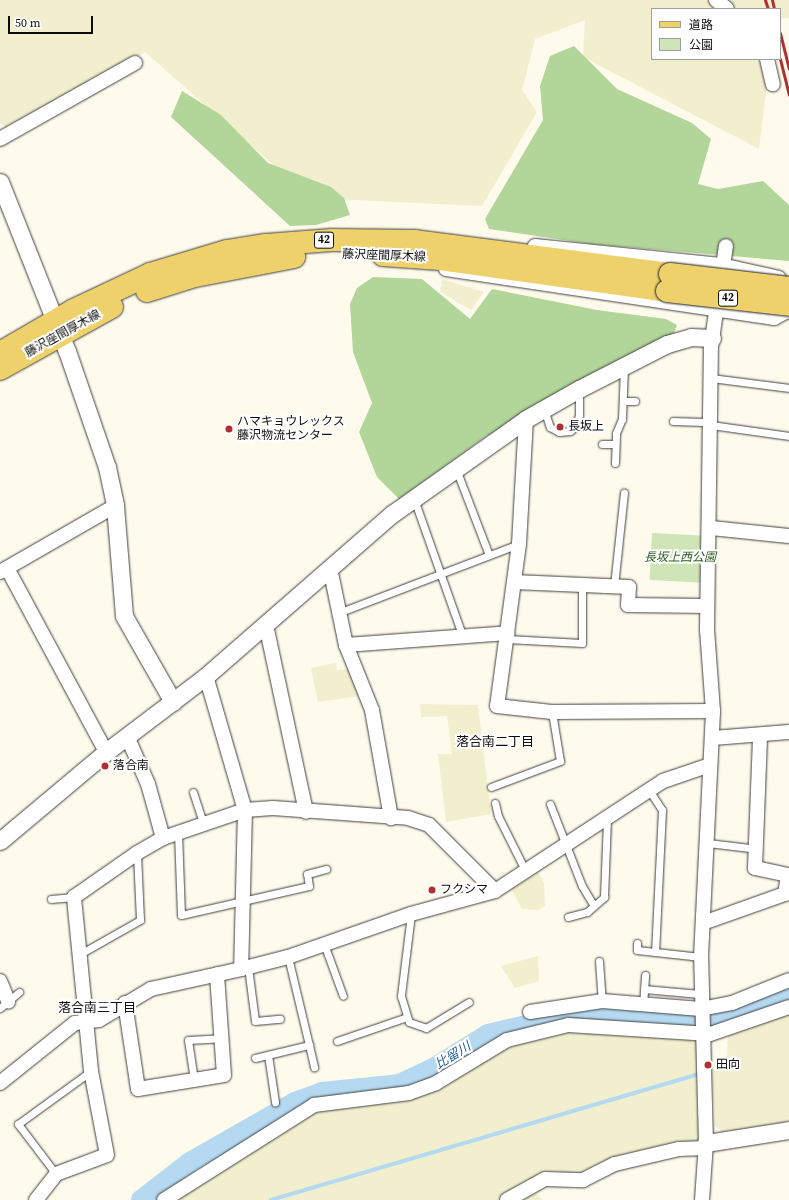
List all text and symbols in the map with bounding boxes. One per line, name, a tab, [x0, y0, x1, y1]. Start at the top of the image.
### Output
scale bar	[10, 8, 95, 34]
legend	[651, 8, 781, 60]
text: 50 m	[15, 15, 41, 31]
text: 道路	[689, 17, 713, 33]
text: 公園	[689, 37, 713, 53]
road number: 42	[314, 231, 334, 249]
street label: 藤沢座間厚木線	[342, 247, 426, 265]
road number: 42	[718, 289, 738, 307]
street label: 藤沢座間厚木線	[23, 307, 103, 361]
place label: ハマキョウレックス 藤沢物流センター	[237, 415, 345, 443]
place label: 長坂上	[568, 420, 604, 434]
marker: 長坂上	[555, 422, 565, 432]
marker: ハマキョウレックス 藤沢物流センター	[224, 424, 234, 434]
park label: 長坂上西公園	[644, 551, 716, 565]
district label: 落合南二丁目	[456, 734, 534, 750]
place label: 落合南	[113, 759, 149, 773]
marker: 落合南	[100, 761, 110, 771]
place label: フクシマ	[440, 883, 488, 897]
marker: フクシマ	[427, 885, 437, 895]
district label: 落合南三丁目	[58, 1000, 136, 1016]
water label: 比留川	[432, 1039, 474, 1073]
place label: 田向	[716, 1058, 740, 1072]
marker: 田向	[703, 1060, 713, 1070]

